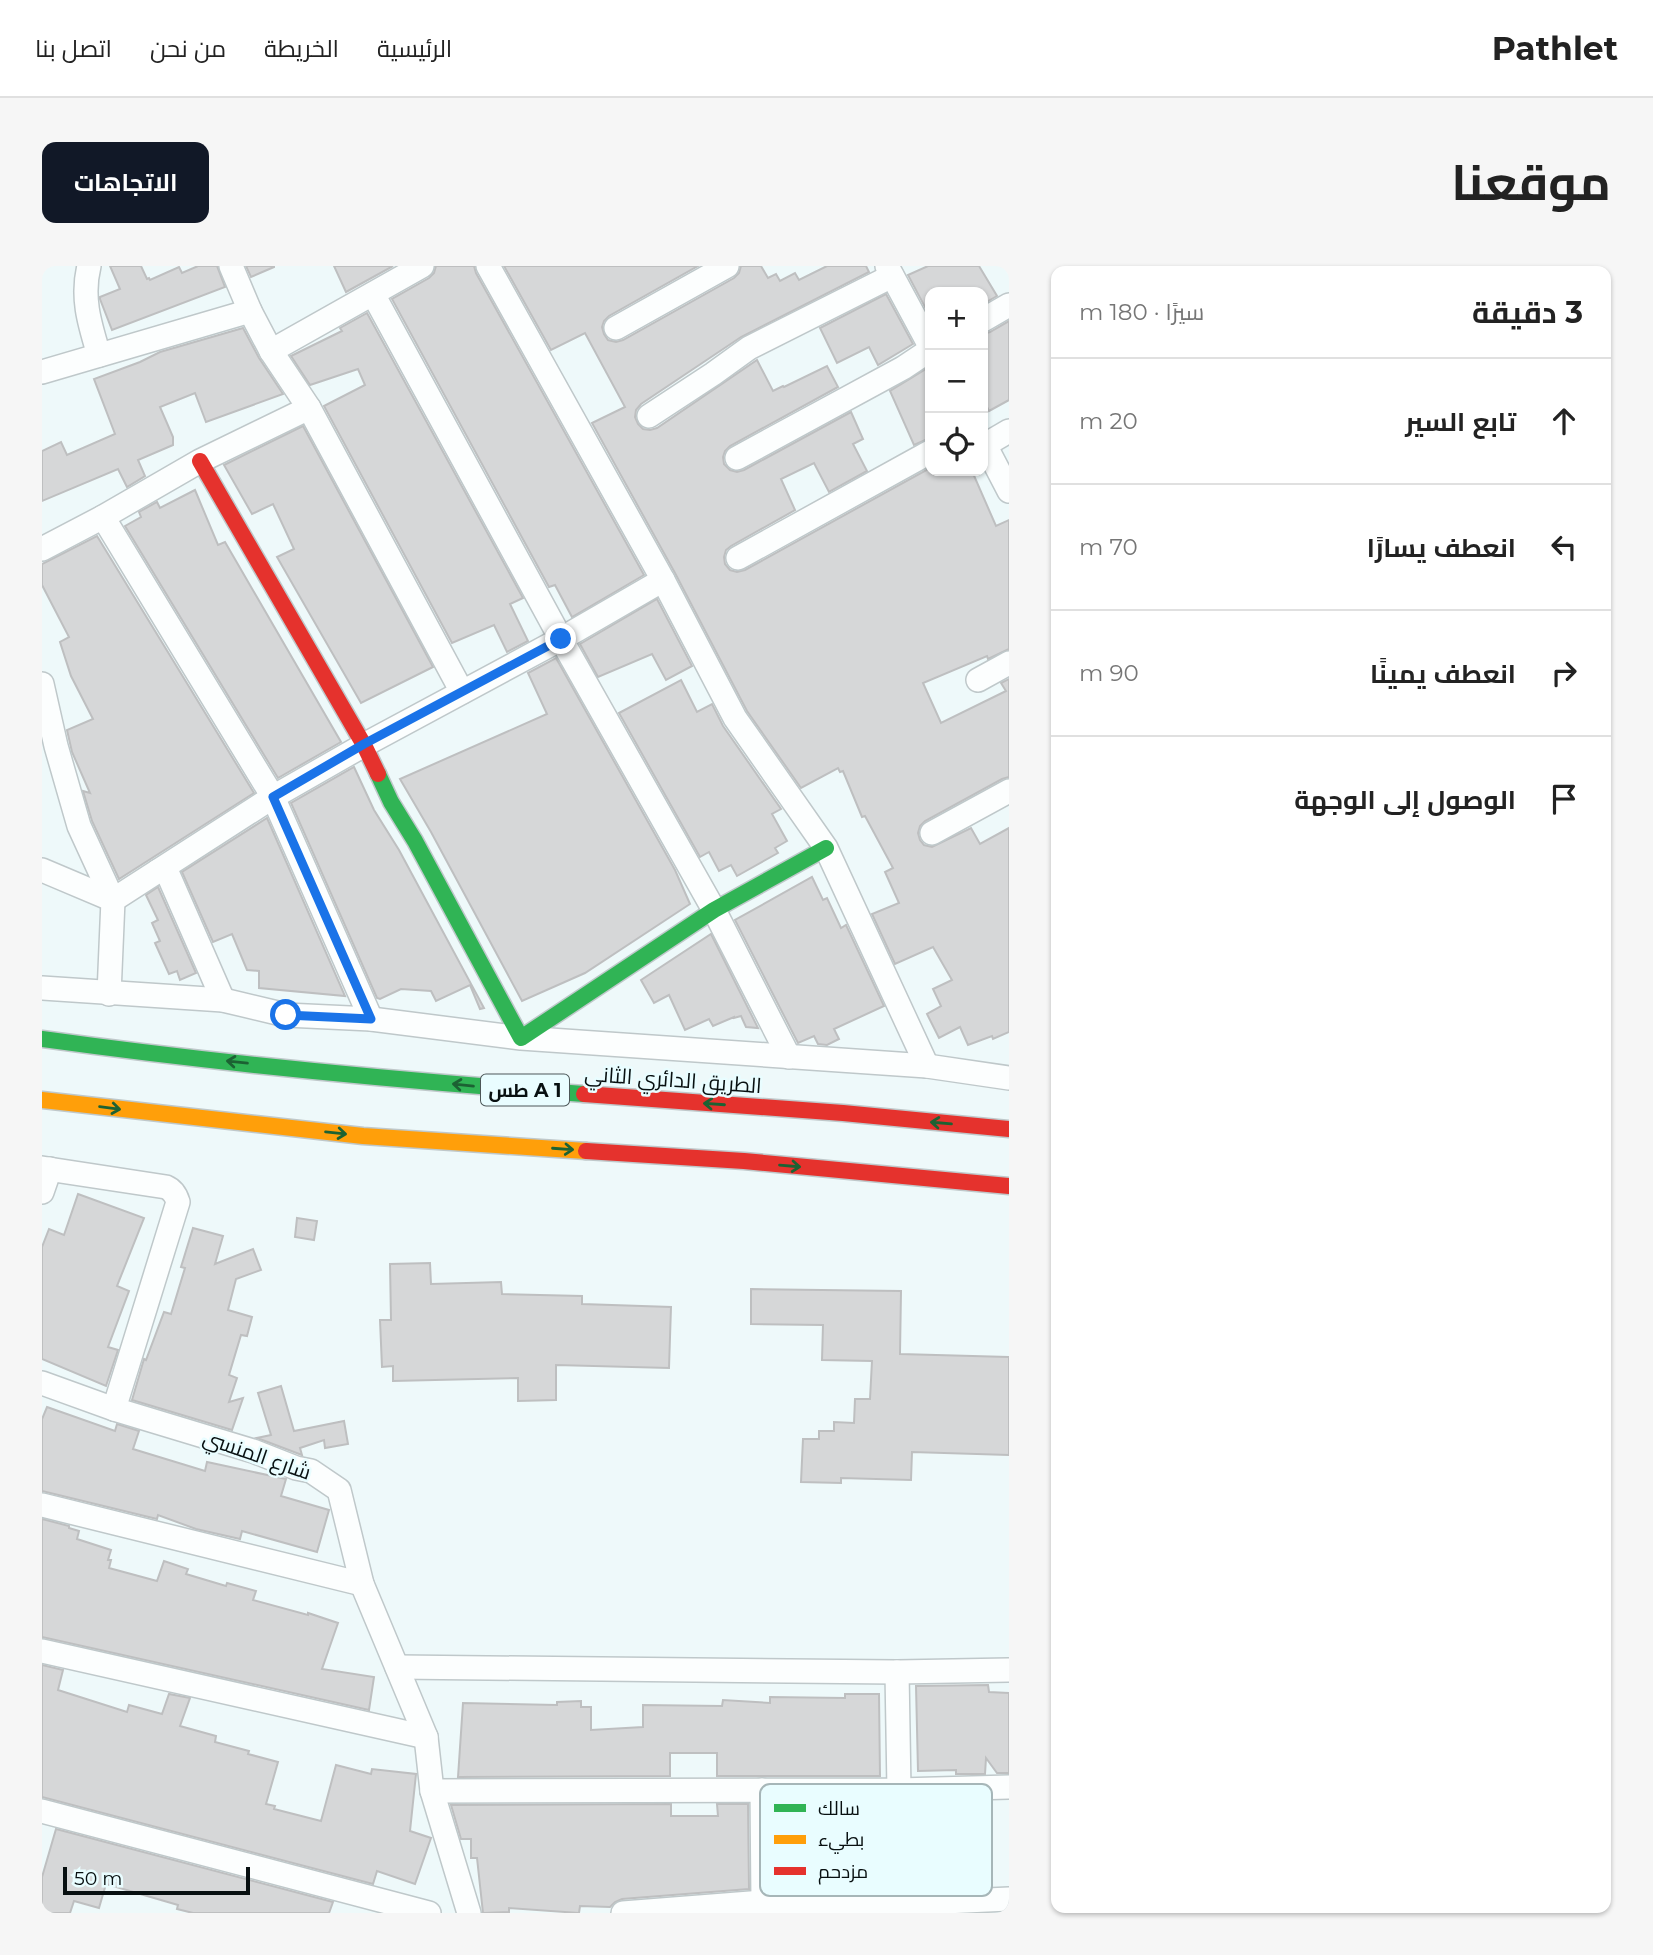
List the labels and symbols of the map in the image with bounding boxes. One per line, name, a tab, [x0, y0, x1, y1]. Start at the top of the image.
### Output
route end	[545, 623, 576, 654]
route start	[270, 999, 301, 1030]
one-way arrow	[226, 1055, 249, 1068]
street label: الطريق الدائري الثاني	[583, 1061, 762, 1102]
road number: طس A 1	[481, 1074, 569, 1105]
one-way arrow	[452, 1078, 475, 1091]
one-way arrow	[704, 1097, 726, 1110]
one-way arrow	[98, 1101, 121, 1114]
one-way arrow	[930, 1116, 953, 1129]
one-way arrow	[324, 1126, 347, 1139]
one-way arrow	[551, 1143, 574, 1156]
one-way arrow	[778, 1160, 801, 1173]
street label: شارع المنسي	[199, 1424, 314, 1488]
legend	[760, 1784, 992, 1896]
text: سالك	[818, 1797, 860, 1820]
text: بطيء	[818, 1828, 864, 1854]
text: مزدحم	[818, 1860, 868, 1885]
scale bar	[63, 1864, 250, 1896]

